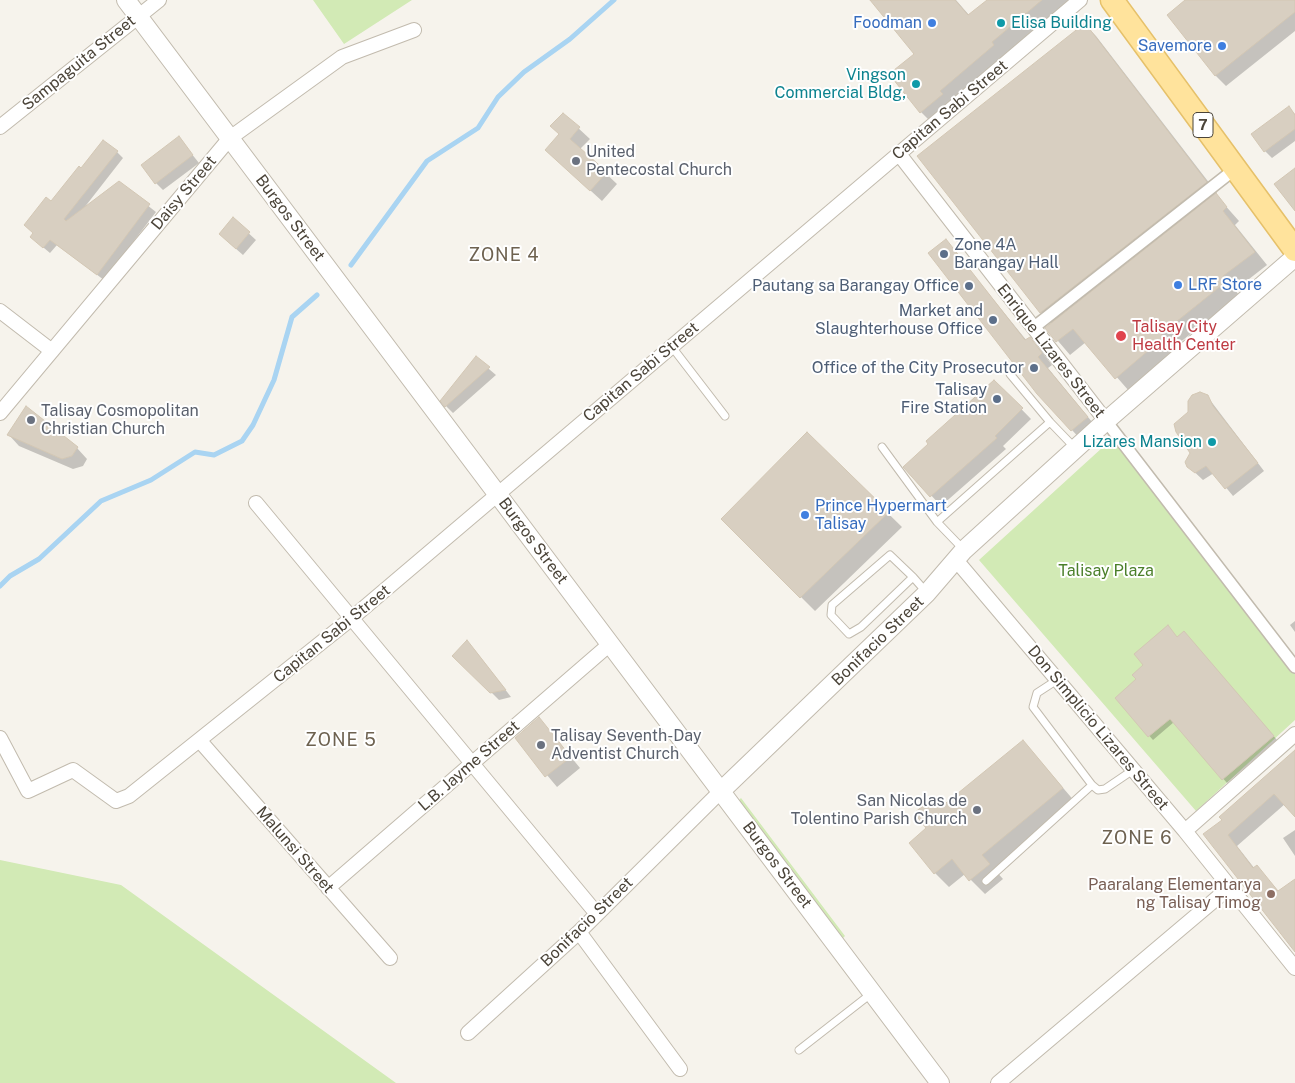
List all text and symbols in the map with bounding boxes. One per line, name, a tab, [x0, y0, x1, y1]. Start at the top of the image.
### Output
street label: Sampaguita Street	[18, 11, 140, 115]
place label: Foodman	[853, 13, 922, 33]
place label: Elisa Building	[1011, 13, 1112, 33]
marker: Foodman	[926, 17, 938, 29]
marker: Elisa Building	[995, 17, 1007, 29]
place label: Savemore	[1138, 36, 1212, 56]
marker: Savemore	[1216, 40, 1228, 52]
street label: Capitan Sabi Street	[888, 56, 1012, 164]
place label: Vingson Commercial Bldg,	[774, 65, 906, 103]
marker: Vingson Commercial Bldg,	[910, 78, 922, 90]
road number: 7	[1193, 112, 1213, 138]
place label: United Pentecostal Church	[586, 142, 732, 180]
street label: Daisy Street	[147, 152, 221, 234]
marker: United Pentecostal Church	[570, 155, 582, 167]
street label: Burgos Street	[251, 171, 329, 265]
place label: Zone 4A Barangay Hall	[954, 235, 1059, 273]
district label: ZONE 4	[468, 244, 540, 266]
marker: Zone 4A Barangay Hall	[938, 248, 950, 260]
place label: LRF Store	[1188, 275, 1262, 295]
place label: Pautang sa Barangay Office	[752, 276, 959, 296]
marker: LRF Store	[1172, 279, 1184, 291]
marker: Pautang sa Barangay Office	[963, 280, 975, 292]
street label: Enrique Lizares Street	[993, 280, 1109, 422]
place label: Market and Slaughterhouse Office	[815, 301, 983, 339]
marker: Market and Slaughterhouse Office	[987, 314, 999, 326]
place label: Talisay City Health Center	[1132, 317, 1236, 355]
street label: Capitan Sabi Street	[579, 318, 703, 426]
marker: Talisay City Health Center	[1114, 329, 1128, 343]
place label: Office of the City Prosecutor	[812, 358, 1024, 378]
marker: Office of the City Prosecutor	[1028, 362, 1040, 374]
place label: Talisay Fire Station	[901, 380, 987, 418]
marker: Talisay Fire Station	[991, 393, 1003, 405]
place label: Talisay Cosmopolitan Christian Church	[41, 401, 199, 439]
marker: Talisay Cosmopolitan Christian Church	[25, 414, 37, 426]
place label: Lizares Mansion	[1083, 432, 1202, 452]
marker: Lizares Mansion	[1206, 436, 1218, 448]
street label: Burgos Street	[494, 494, 572, 588]
place label: Prince Hypermart Talisay	[815, 496, 947, 534]
marker: Prince Hypermart Talisay	[799, 509, 811, 521]
park label: Talisay Plaza	[1058, 561, 1154, 581]
street label: Capitan Sabi Street	[270, 581, 394, 687]
street label: Bonifacio Street	[828, 592, 928, 690]
street label: Don Simplicio Lizares Street	[1023, 642, 1173, 814]
street label: L.B. Jayme Street	[414, 717, 524, 815]
place label: Talisay Seventh-Day Adventist Church	[551, 726, 701, 764]
district label: ZONE 5	[305, 729, 377, 751]
marker: Talisay Seventh-Day Adventist Church	[535, 739, 547, 751]
place label: San Nicolas de Tolentino Parish Church	[791, 791, 967, 829]
street label: Malunsi Street	[252, 803, 338, 897]
marker: San Nicolas de Tolentino Parish Church	[971, 804, 983, 816]
street label: Burgos Street	[738, 818, 816, 912]
district label: ZONE 6	[1101, 827, 1173, 849]
street label: Bonifacio Street	[537, 873, 637, 971]
place label: Paaralang Elementarya ng Talisay Timog	[1088, 875, 1261, 913]
marker: Paaralang Elementarya ng Talisay Timog	[1265, 888, 1277, 900]

